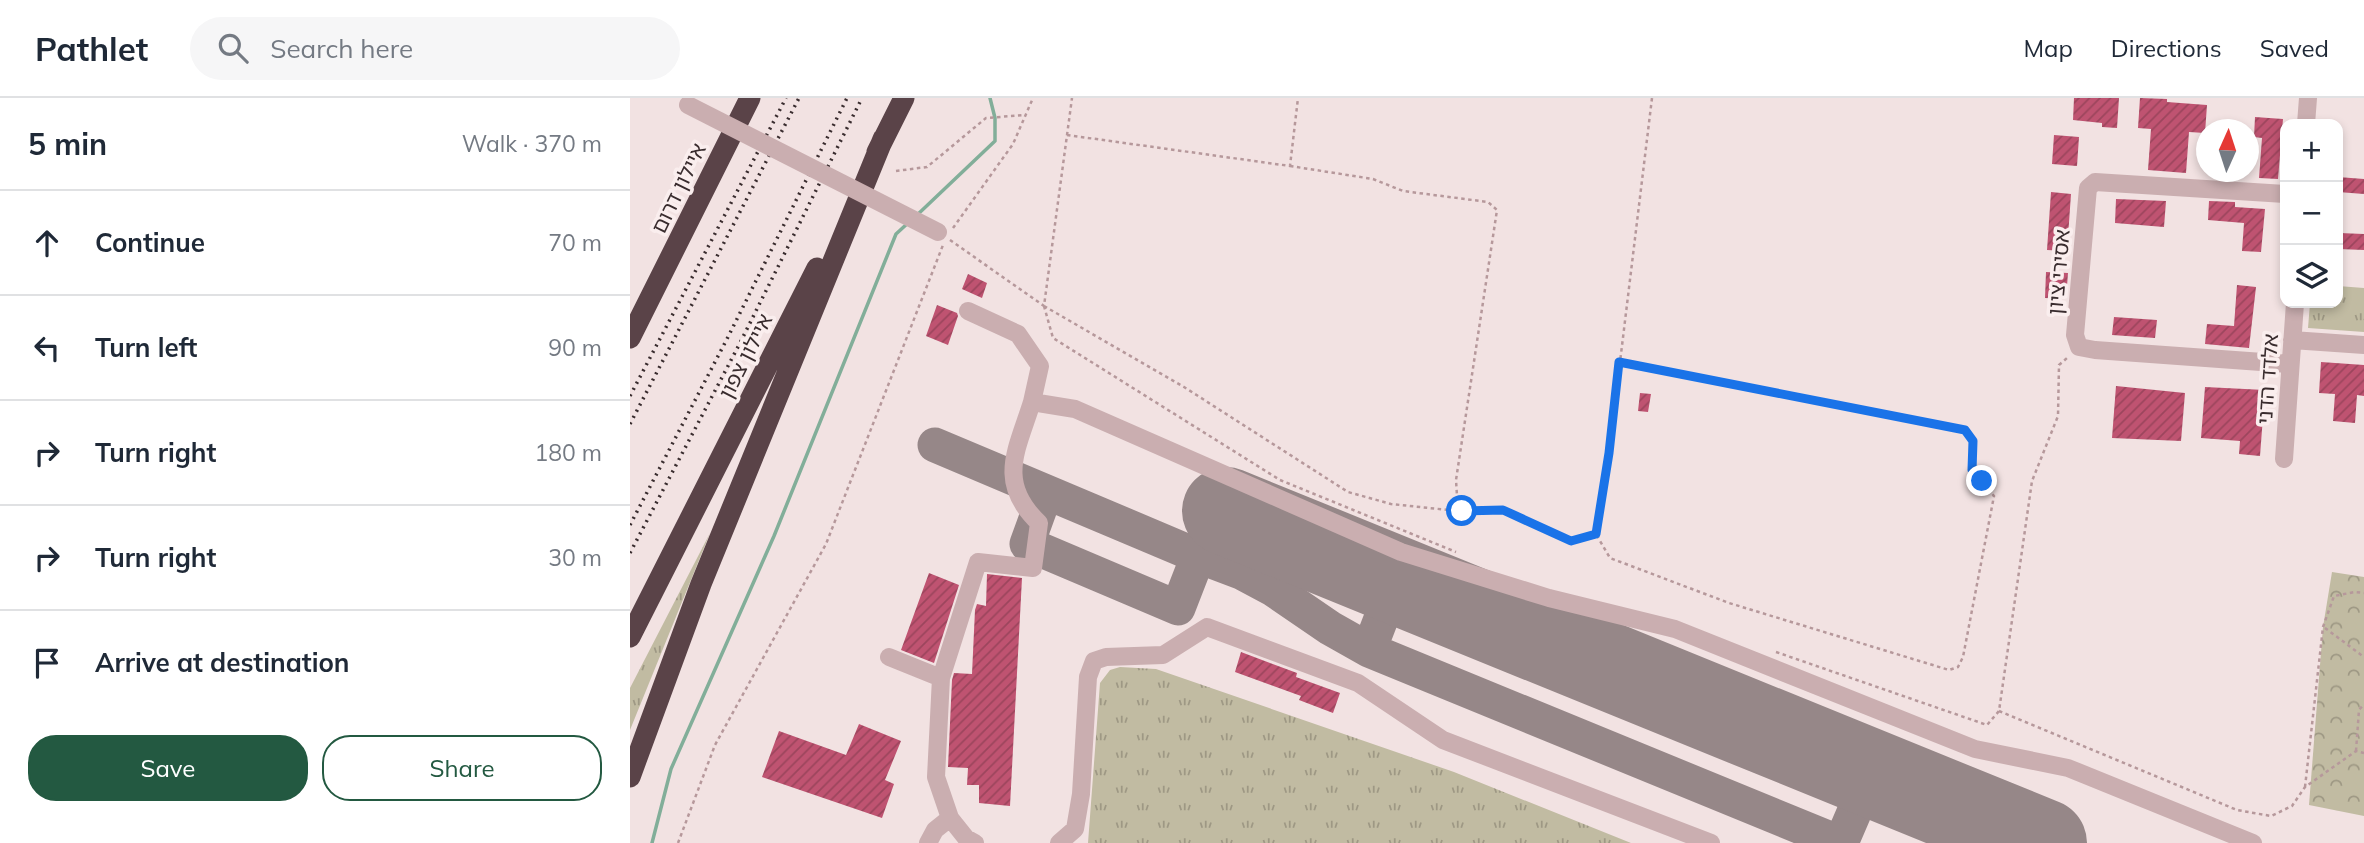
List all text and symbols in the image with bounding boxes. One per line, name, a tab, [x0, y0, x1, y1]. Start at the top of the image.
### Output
search box	[190, 17, 680, 80]
text: Pathlet	[35, 28, 148, 69]
icon: search	[214, 29, 252, 67]
text: Search here	[270, 32, 413, 65]
text: Map	[2023, 33, 2073, 63]
text: Directions	[2111, 33, 2222, 63]
text: Saved	[2260, 33, 2329, 63]
north arrow	[2196, 119, 2259, 182]
map controls	[2280, 119, 2343, 308]
button: +	[2280, 119, 2343, 182]
text: 5 min	[28, 125, 107, 163]
text: Walk · 370 m	[462, 129, 602, 158]
street label: איילון דרום	[645, 139, 711, 237]
button: −	[2280, 182, 2343, 245]
icon: ahead	[28, 224, 66, 262]
text: Continue	[95, 226, 205, 259]
text: 70 m	[548, 228, 602, 257]
street label: אסירי ציון	[2041, 228, 2075, 316]
button: layers	[2280, 245, 2343, 308]
street label: איילון צפון	[713, 309, 777, 403]
icon: left	[28, 329, 66, 367]
text: Turn left	[95, 331, 197, 364]
text: 90 m	[548, 333, 602, 362]
street label: אלדד הדני	[2251, 333, 2283, 425]
icon: right	[28, 434, 66, 472]
text: Turn right	[95, 436, 216, 469]
text: 180 m	[534, 438, 602, 467]
route end	[1966, 465, 1997, 496]
route start	[1446, 495, 1477, 526]
icon: right	[28, 539, 66, 577]
text: Turn right	[95, 541, 216, 574]
text: 30 m	[548, 543, 602, 572]
icon: arrive	[28, 644, 66, 682]
text: Arrive at destination	[95, 646, 350, 679]
button: Save	[28, 735, 308, 801]
button: Share	[322, 735, 602, 801]

